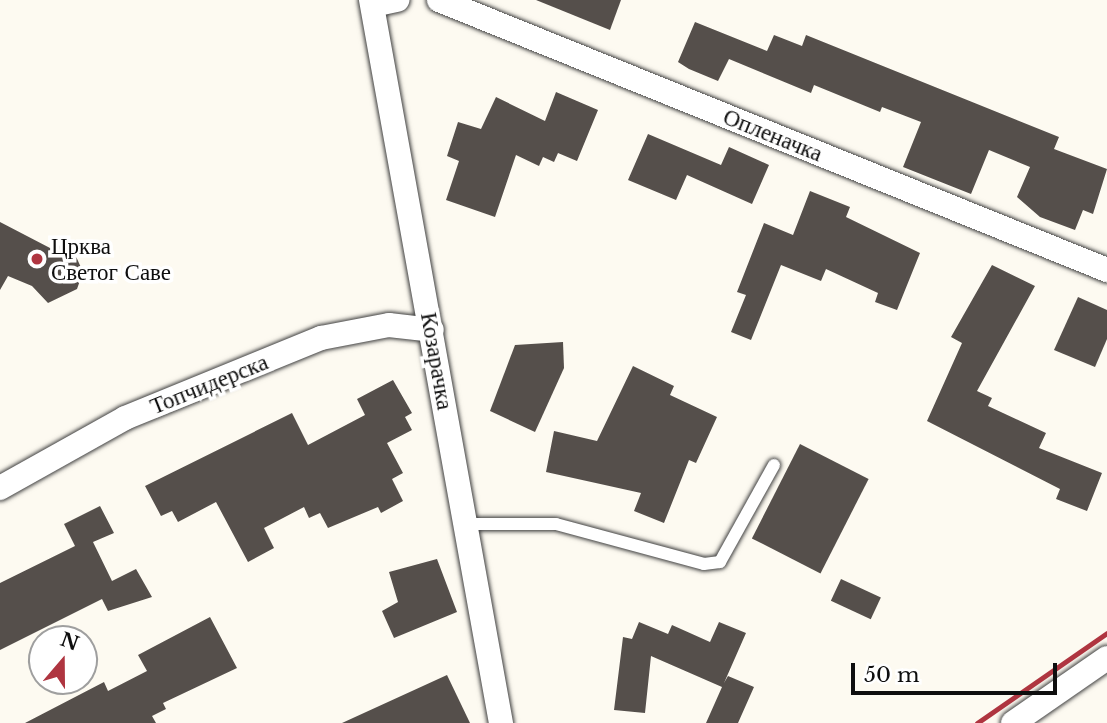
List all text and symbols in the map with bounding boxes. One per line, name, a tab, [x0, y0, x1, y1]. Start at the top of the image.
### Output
street label: Опленачка	[719, 103, 827, 167]
place label: Црква Светог Саве	[51, 232, 171, 286]
marker: Црква Светог Саве	[29, 251, 45, 267]
street label: Козарачка	[415, 310, 459, 412]
street label: Топчидерска	[146, 348, 272, 420]
north arrow	[28, 625, 98, 695]
text: N	[57, 628, 82, 656]
scale bar	[855, 650, 1062, 694]
text: 50 m	[864, 662, 919, 688]

